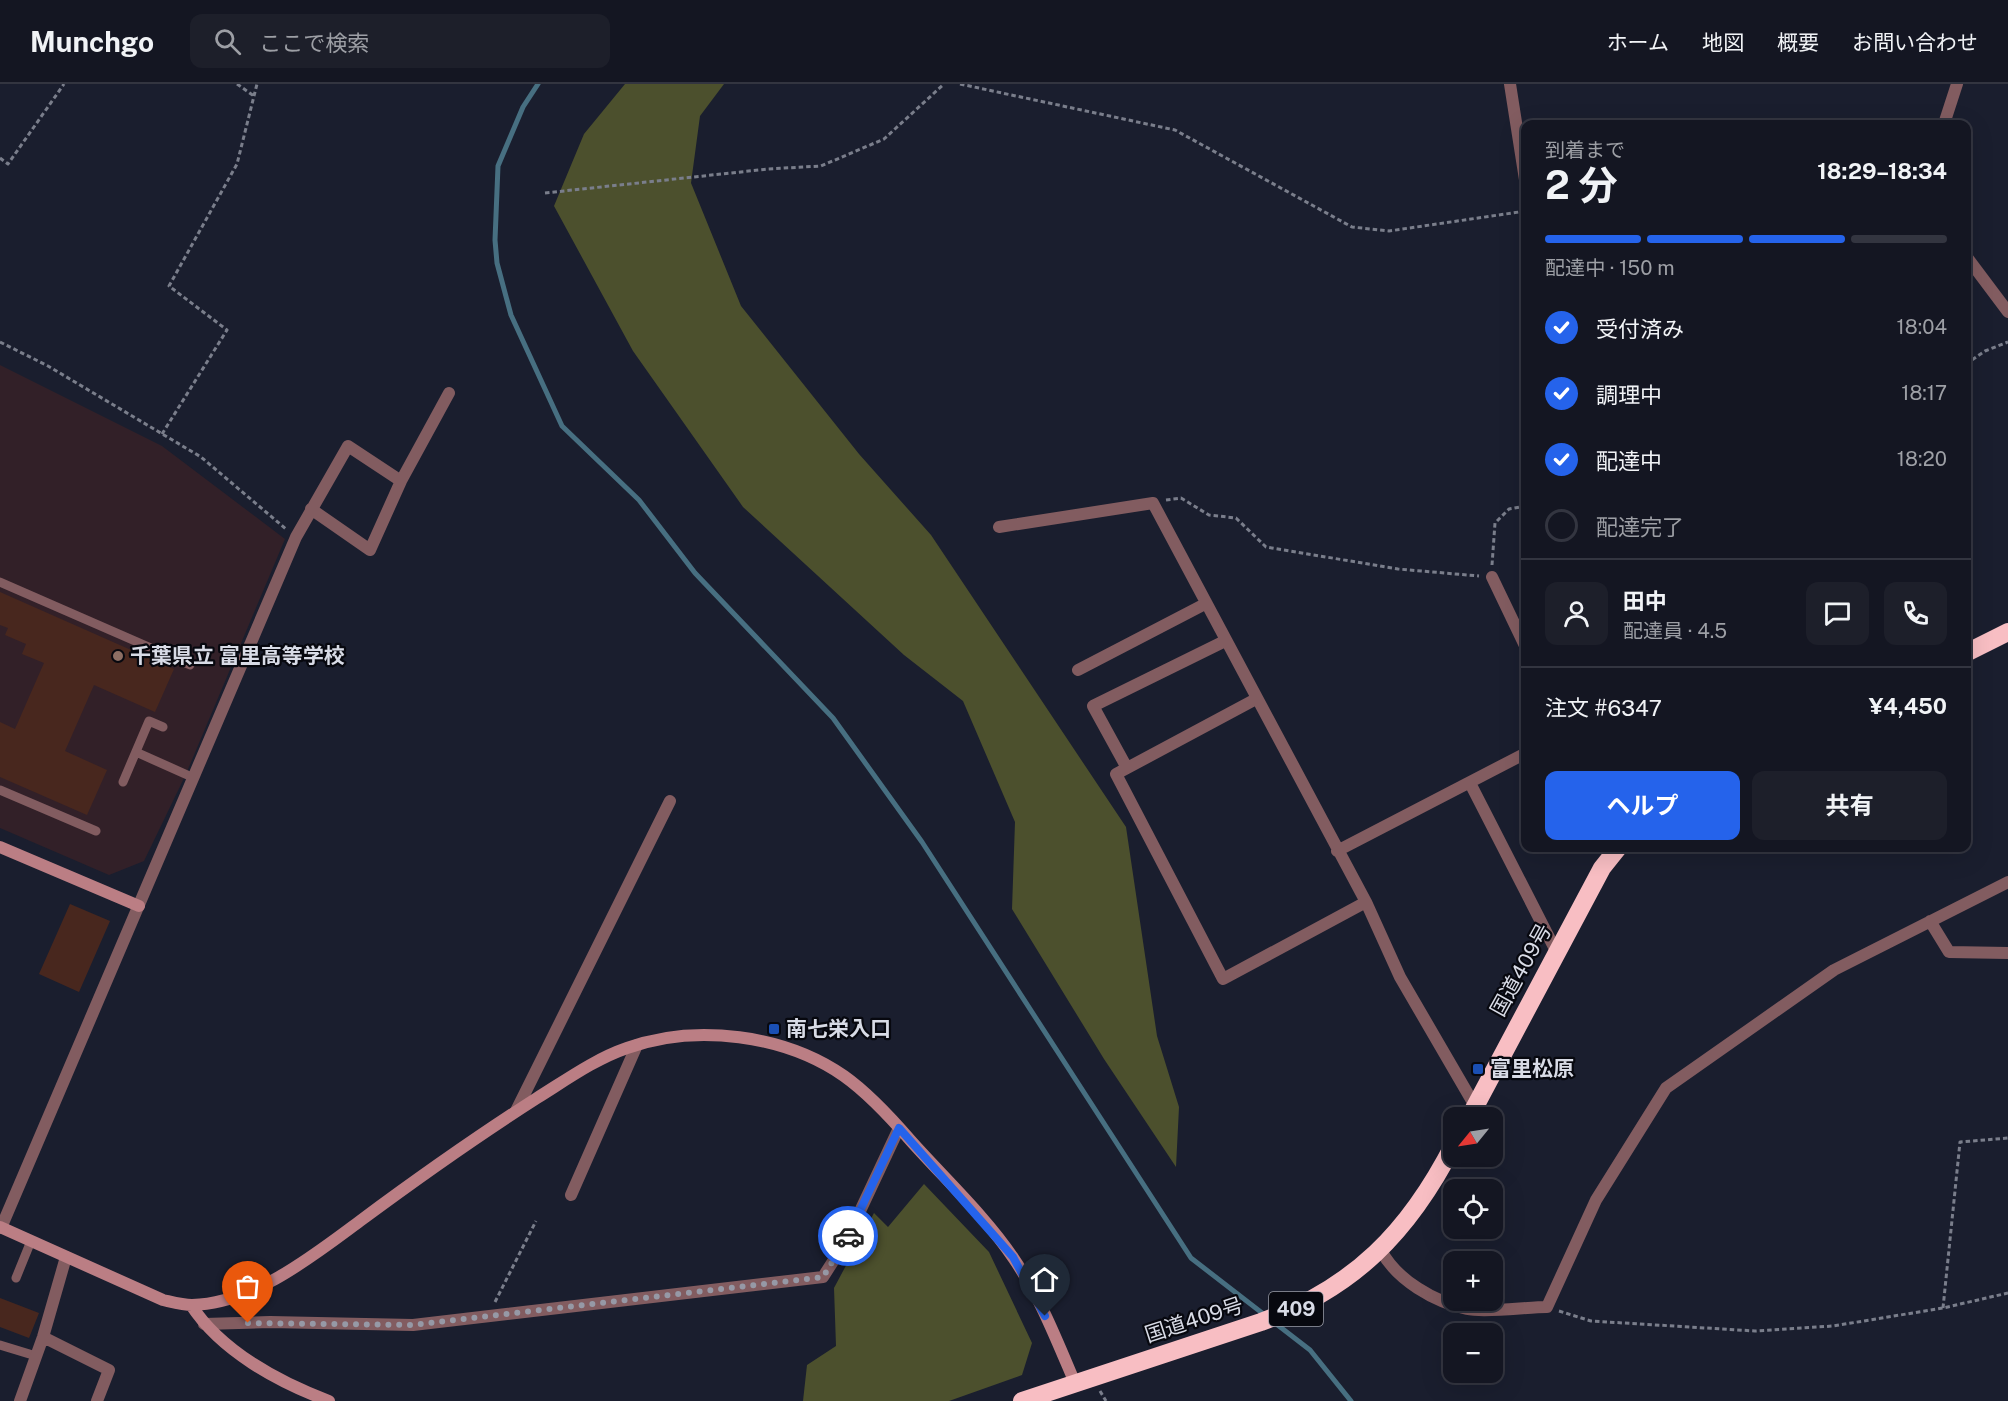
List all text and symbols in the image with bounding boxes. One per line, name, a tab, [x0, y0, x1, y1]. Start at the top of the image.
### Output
search box	[190, 14, 610, 68]
text: Munchgo	[30, 25, 154, 58]
icon: search	[211, 25, 244, 58]
text: ここで検索	[259, 30, 369, 56]
text: ホーム	[1607, 30, 1669, 55]
text: 地図	[1702, 30, 1744, 55]
text: 概要	[1777, 30, 1819, 55]
text: お問い合わせ	[1852, 30, 1978, 55]
text: 到着まで	[1545, 138, 1625, 162]
text: 18:29–18:34	[1817, 158, 1947, 184]
text: 2 分	[1545, 162, 1618, 208]
text: 配達中 · 150 m	[1545, 256, 1675, 280]
icon: check	[1545, 311, 1578, 344]
text: 18:04	[1897, 315, 1947, 339]
text: 受付済み	[1596, 316, 1684, 342]
icon: check	[1545, 377, 1578, 410]
text: 18:17	[1901, 381, 1947, 405]
text: 調理中	[1596, 382, 1662, 408]
icon: check	[1545, 443, 1578, 476]
text: 18:20	[1897, 447, 1947, 471]
text: 配達中	[1596, 448, 1662, 474]
text: 配達完了	[1596, 514, 1684, 540]
button: person	[1545, 582, 1608, 645]
button: chat	[1806, 582, 1869, 645]
button: phone	[1884, 582, 1947, 645]
text: 田中	[1623, 588, 1667, 614]
text: 配達員 · 4.5	[1623, 619, 1727, 643]
place label: 千葉県立 富里高等学校	[130, 643, 345, 668]
marker: 千葉県立 富里高等学校	[111, 649, 125, 663]
text: ¥4,450	[1869, 693, 1947, 719]
text: 注文 #6347	[1545, 695, 1662, 721]
button: ヘルプ	[1545, 771, 1740, 840]
button: 共有	[1752, 771, 1947, 840]
street label: 国道409号	[1485, 919, 1556, 1020]
place label: 南七栄入口	[786, 1016, 891, 1041]
marker: 南七栄入口	[767, 1022, 781, 1036]
place label: 富里松原	[1490, 1056, 1574, 1081]
marker: 富里松原	[1471, 1062, 1485, 1076]
north arrow	[1443, 1107, 1503, 1167]
map controls	[1443, 1107, 1503, 1383]
button: locate	[1443, 1179, 1503, 1239]
courier	[818, 1206, 878, 1266]
icon: car	[832, 1220, 865, 1253]
button: +	[1443, 1251, 1503, 1311]
pin	[1019, 1254, 1070, 1316]
pin	[222, 1261, 273, 1323]
icon: home	[1028, 1263, 1061, 1296]
icon: bag	[231, 1270, 264, 1303]
street label: 国道409号	[1141, 1292, 1246, 1347]
road number: 409	[1269, 1292, 1323, 1326]
button: −	[1443, 1323, 1503, 1383]

